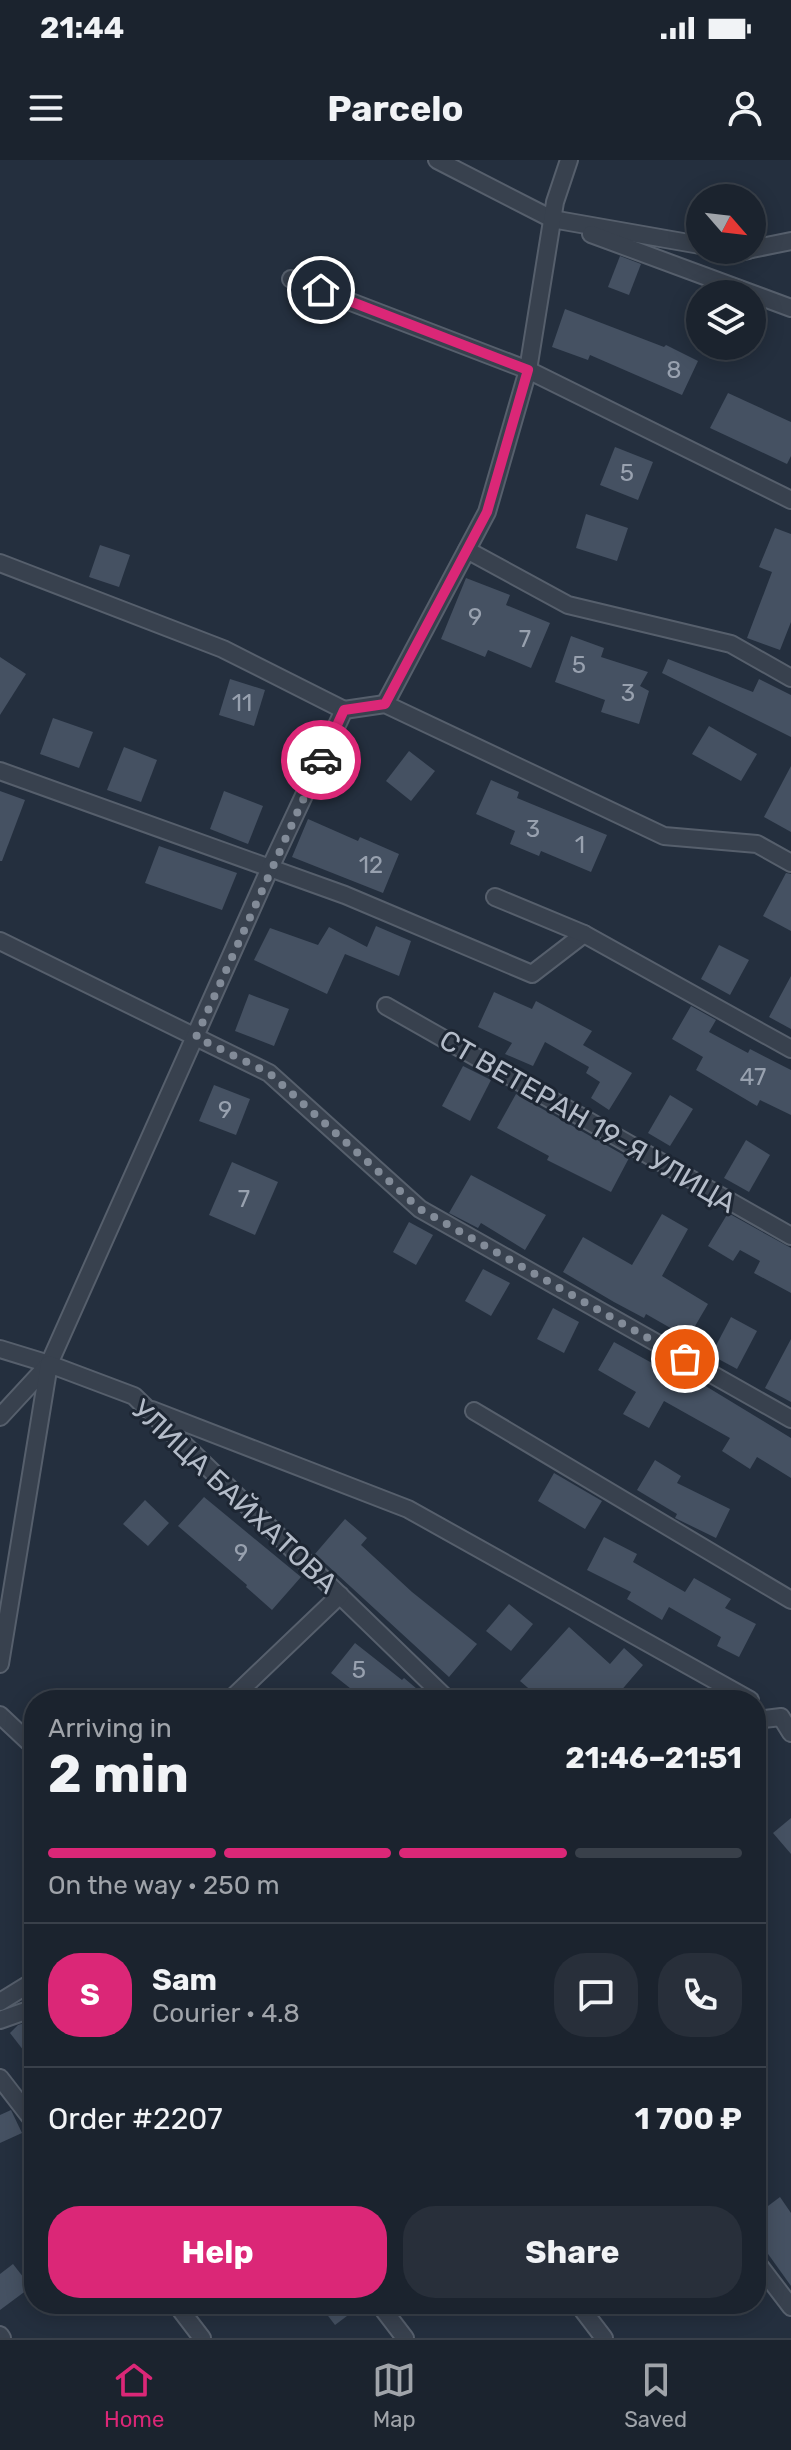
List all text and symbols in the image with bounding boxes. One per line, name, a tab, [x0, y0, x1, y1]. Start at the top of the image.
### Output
text: 21:44	[40, 10, 124, 46]
icon: menu	[24, 86, 68, 130]
icon: person	[723, 86, 767, 130]
text: Parcelo	[327, 87, 464, 130]
north arrow	[686, 184, 766, 264]
map controls	[686, 184, 766, 360]
pin	[287, 256, 355, 324]
icon: home	[299, 268, 343, 312]
button: layers	[686, 280, 766, 360]
house number: 8	[666, 356, 682, 384]
house number: 5	[620, 459, 634, 487]
house number: 9	[468, 603, 482, 631]
house number: 7	[519, 625, 531, 653]
house number: 5	[572, 651, 586, 679]
house number: 3	[621, 679, 635, 707]
house number: 11	[232, 689, 252, 717]
courier	[281, 720, 361, 800]
icon: car	[299, 738, 343, 782]
house number: 3	[526, 815, 540, 843]
house number: 1	[575, 831, 585, 859]
house number: 12	[359, 851, 383, 879]
street label: СТ ВЕТЕРАН 19-Я УЛИЦА	[434, 1023, 742, 1220]
house number: 47	[740, 1063, 766, 1091]
house number: 9	[218, 1096, 232, 1124]
house number: 7	[238, 1185, 250, 1213]
pin	[651, 1325, 719, 1393]
icon: bag	[663, 1337, 707, 1381]
street label: УЛИЦА БАЙХАТОВА	[125, 1393, 344, 1600]
house number: 9	[234, 1539, 248, 1567]
house number: 5	[352, 1656, 366, 1684]
text: Arriving in	[48, 1713, 172, 1744]
text: 21:46–21:51	[565, 1740, 742, 1776]
text: 2 min	[48, 1743, 189, 1805]
text: On the way · 250 m	[48, 1870, 280, 1901]
button: chat	[554, 1953, 638, 2037]
button: phone	[658, 1953, 742, 2037]
text: Sam	[152, 1962, 217, 1998]
text: S	[80, 1977, 100, 2013]
text: Courier · 4.8	[152, 1998, 300, 2029]
text: Order #2207	[48, 2101, 223, 2137]
text: 1 700 ₽	[635, 2101, 742, 2137]
button: Help	[48, 2206, 387, 2298]
button: Share	[403, 2206, 742, 2298]
tab: Home	[104, 2358, 164, 2433]
tab: Map	[372, 2358, 416, 2433]
tab: Saved	[624, 2358, 687, 2433]

